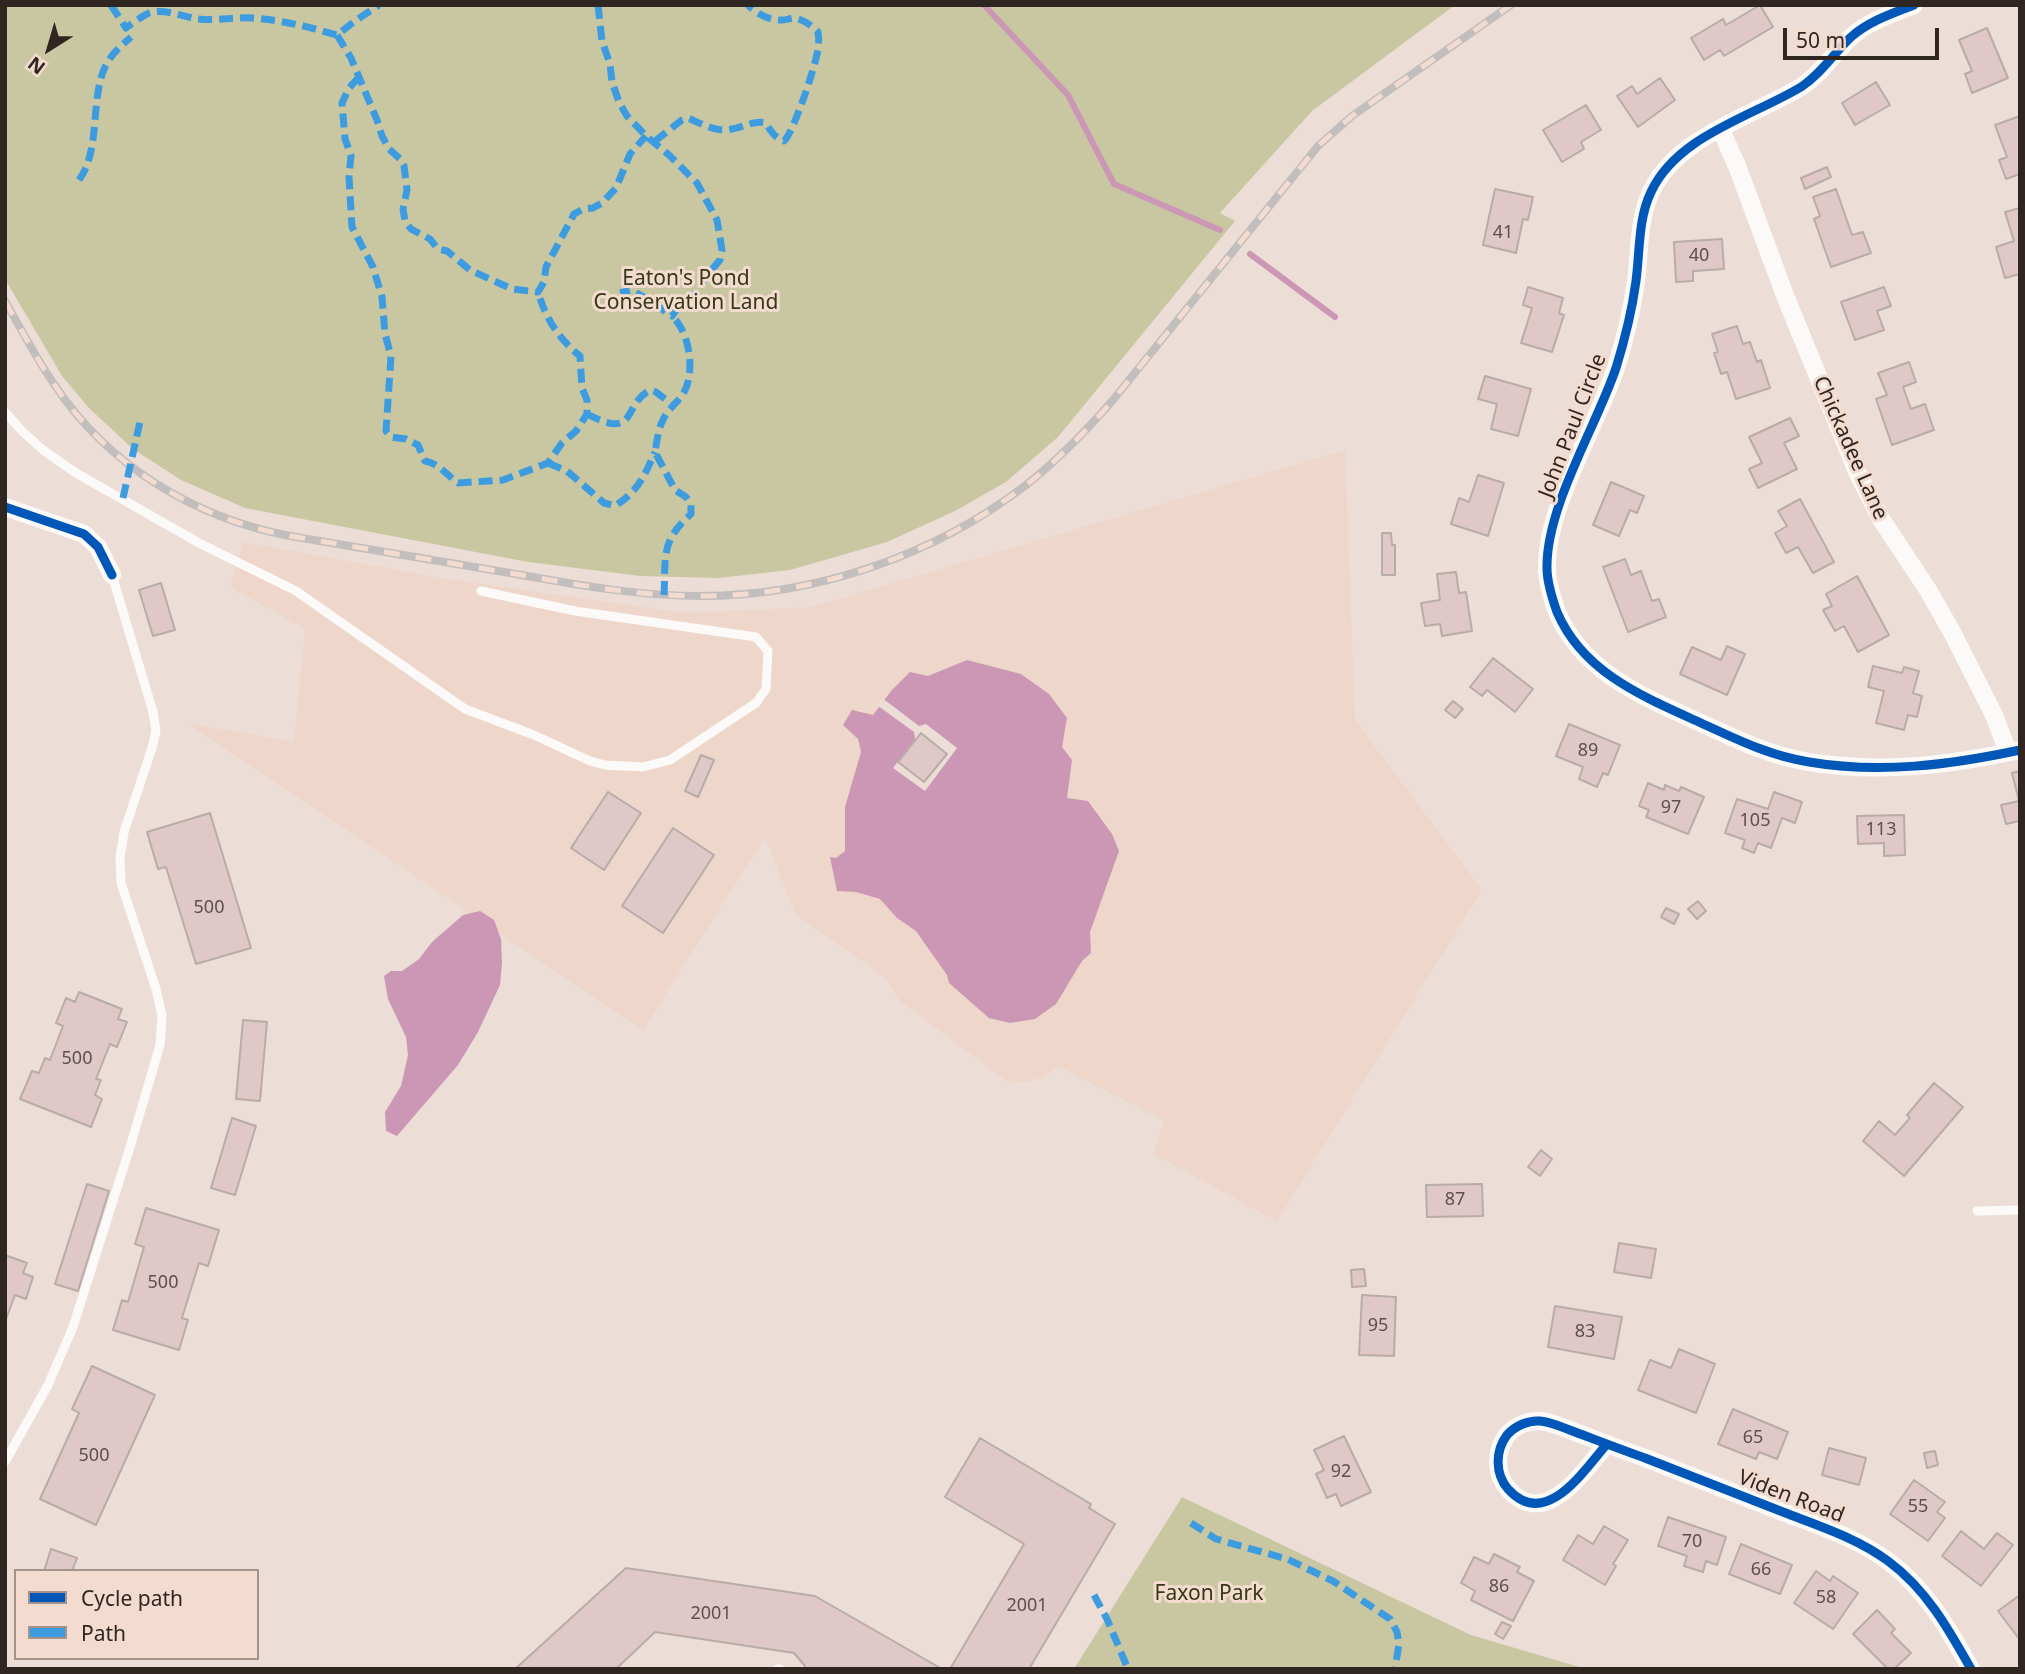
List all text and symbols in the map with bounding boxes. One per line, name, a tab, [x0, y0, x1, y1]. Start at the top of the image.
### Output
north arrow	[14, 14, 84, 84]
scale bar	[1787, 14, 1943, 58]
text: 50 m	[1796, 26, 1845, 54]
text: N	[22, 51, 50, 81]
house number: 41	[1493, 222, 1513, 244]
house number: 40	[1689, 245, 1709, 267]
park label: Eaton's Pond Conservation Land	[594, 266, 778, 316]
street label: John Paul Circle	[1534, 350, 1612, 502]
street label: Chickadee Lane	[1807, 372, 1893, 524]
house number: 89	[1578, 740, 1598, 762]
house number: 97	[1661, 797, 1681, 819]
house number: 105	[1740, 810, 1770, 832]
house number: 113	[1866, 819, 1896, 841]
house number: 500	[194, 897, 224, 919]
house number: 500	[62, 1048, 92, 1070]
house number: 87	[1445, 1189, 1465, 1211]
house number: 500	[148, 1272, 178, 1294]
house number: 95	[1368, 1315, 1388, 1337]
house number: 83	[1575, 1321, 1595, 1343]
house number: 65	[1743, 1427, 1763, 1449]
house number: 500	[79, 1445, 109, 1467]
house number: 92	[1331, 1461, 1351, 1483]
street label: Viden Road	[1734, 1465, 1848, 1529]
house number: 55	[1908, 1496, 1928, 1518]
house number: 70	[1682, 1531, 1702, 1553]
house number: 66	[1751, 1559, 1771, 1581]
legend	[14, 1569, 259, 1660]
house number: 86	[1489, 1576, 1509, 1598]
park label: Faxon Park	[1155, 1581, 1263, 1607]
text: Cycle path	[81, 1584, 183, 1612]
house number: 58	[1816, 1587, 1836, 1609]
house number: 2001	[1006, 1595, 1048, 1617]
house number: 2001	[690, 1603, 732, 1625]
text: Path	[81, 1619, 126, 1647]

